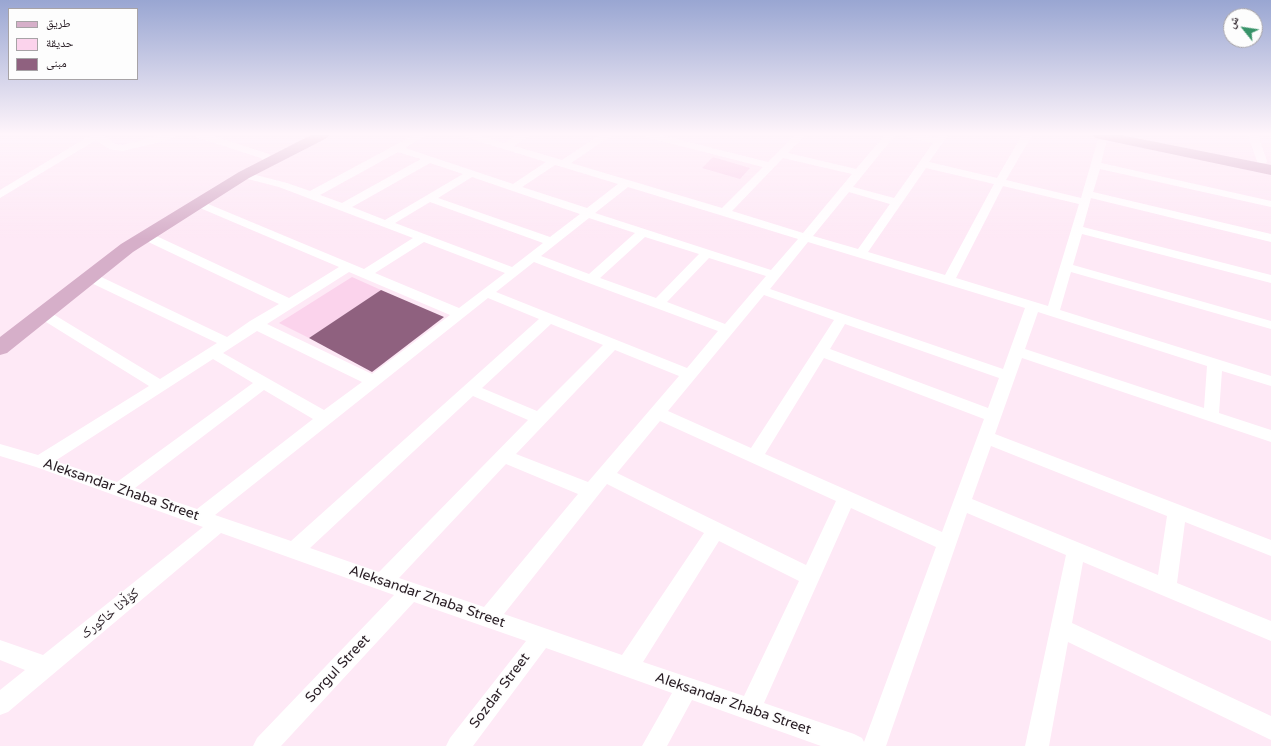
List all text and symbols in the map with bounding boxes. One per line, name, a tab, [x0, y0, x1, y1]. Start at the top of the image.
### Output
legend	[8, 8, 138, 80]
north arrow	[1223, 8, 1263, 48]
text: ش	[1224, 14, 1242, 31]
text: طريق	[46, 16, 71, 30]
text: حديقة	[46, 36, 74, 50]
text: مبنى	[46, 56, 67, 70]
street label: Aleksandar Zhaba Street	[41, 455, 201, 525]
street label: Aleksandar Zhaba Street	[347, 562, 507, 632]
street label: کۆڵانا خاکورک	[77, 585, 143, 643]
street label: Sorgul Street	[302, 632, 374, 706]
street label: Sozdar Street	[466, 650, 534, 732]
street label: Aleksandar Zhaba Street	[653, 669, 813, 739]

